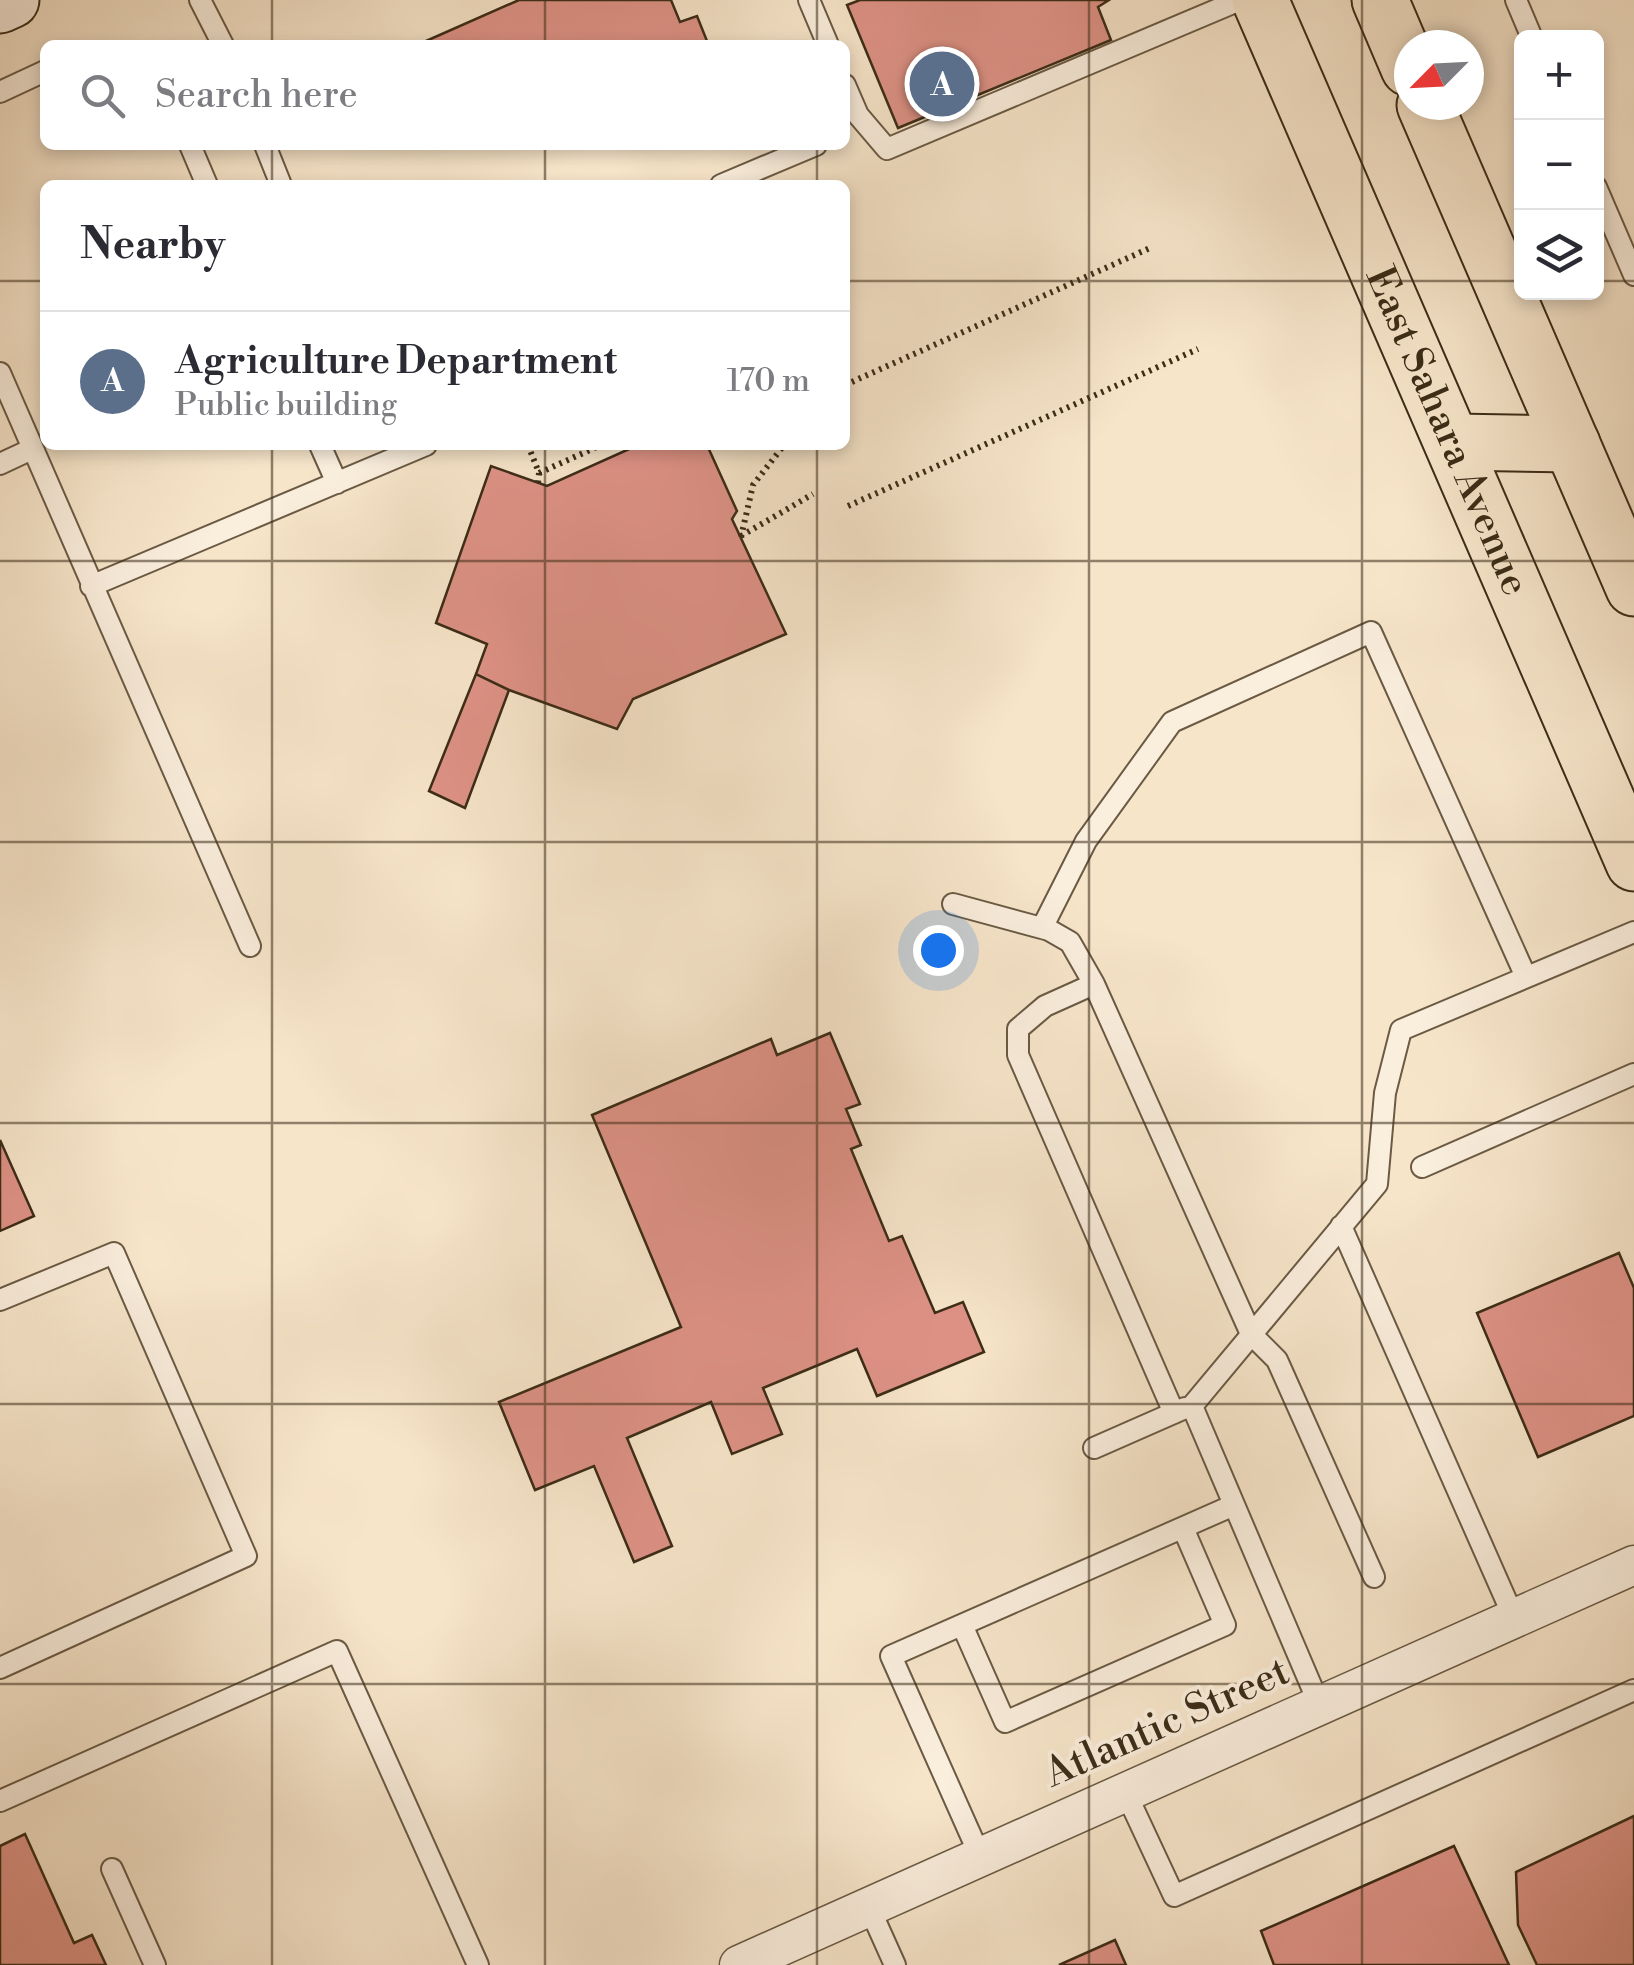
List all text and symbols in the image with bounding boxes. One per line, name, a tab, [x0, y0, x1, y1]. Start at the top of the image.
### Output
north arrow	[1394, 30, 1484, 120]
map controls	[1514, 30, 1604, 300]
button: +	[1514, 30, 1604, 120]
search box	[40, 40, 850, 150]
pin: A	[910, 46, 974, 122]
icon: search	[75, 68, 130, 123]
text: Search here	[155, 72, 358, 119]
button: −	[1514, 120, 1604, 210]
button: layers	[1514, 210, 1604, 300]
text: Nearby	[80, 219, 225, 272]
street label: East Sahara Avenue	[1354, 259, 1540, 603]
text: Agriculture Department	[175, 338, 617, 385]
text: A	[101, 361, 124, 401]
text: 170 m	[727, 361, 810, 401]
text: Public building	[175, 385, 397, 425]
your location	[913, 925, 964, 976]
street label: Atlantic Street	[1036, 1647, 1297, 1800]

